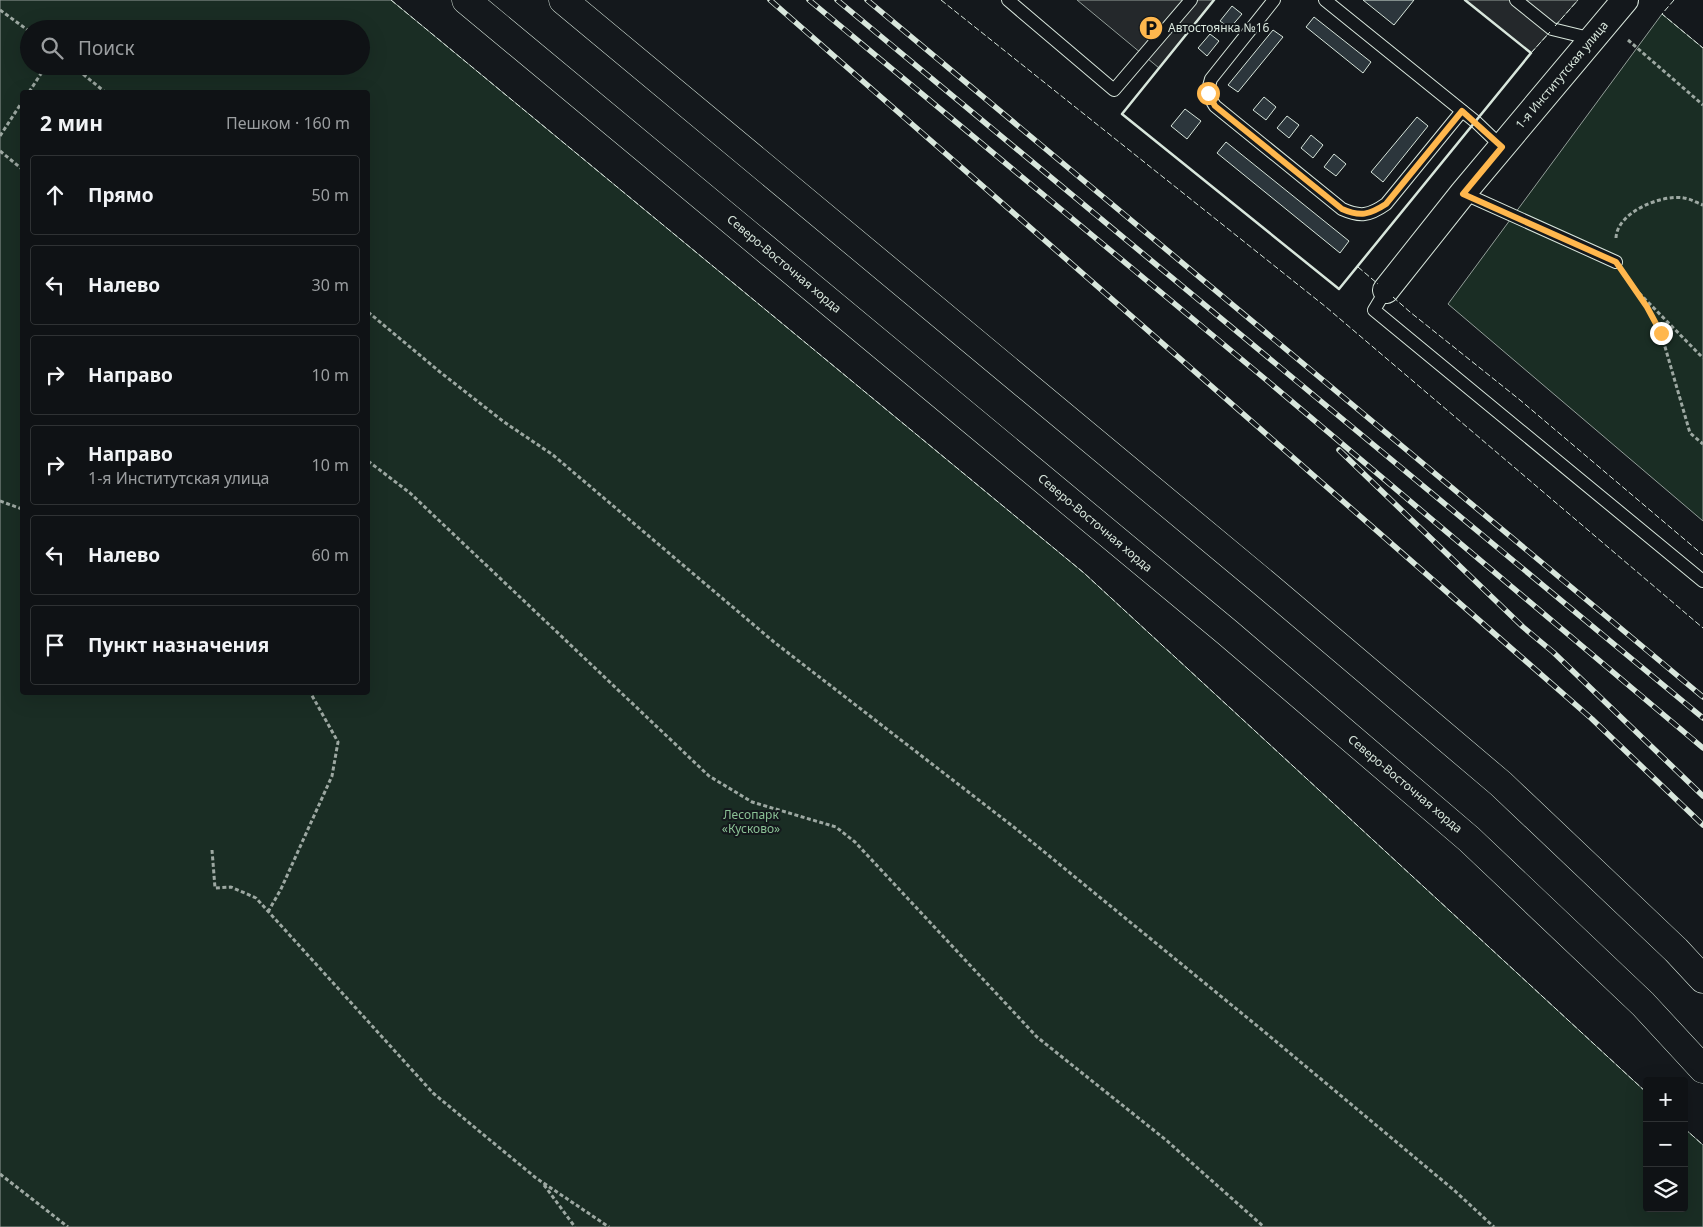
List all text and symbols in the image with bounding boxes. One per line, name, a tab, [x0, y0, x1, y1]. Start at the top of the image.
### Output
parking icon: Автостоянка №16	[1138, 15, 1164, 41]
street label: 1-я Институтская улица	[1511, 17, 1612, 132]
place label: Автостоянка №16	[1168, 19, 1270, 36]
search box	[20, 20, 370, 75]
icon: search	[38, 34, 66, 62]
text: Поиск	[78, 35, 134, 61]
route start	[1197, 82, 1220, 105]
text: 2 мин	[40, 109, 103, 137]
text: Пешком · 160 m	[226, 112, 350, 134]
icon: ahead	[41, 181, 69, 209]
text: Прямо	[88, 182, 154, 208]
text: 50 m	[312, 184, 349, 206]
street label: Северо-Восточная хорда	[723, 211, 845, 317]
icon: left	[41, 271, 69, 299]
text: Налево	[88, 272, 160, 298]
text: 30 m	[312, 274, 349, 296]
route end	[1650, 322, 1673, 345]
icon: right	[41, 361, 69, 389]
text: Направо	[88, 362, 173, 388]
text: 10 m	[312, 364, 349, 386]
text: Направо	[88, 441, 173, 467]
icon: right	[41, 451, 69, 479]
text: 10 m	[312, 454, 349, 476]
text: 1-я Институтская улица	[88, 467, 269, 489]
street label: Северо-Восточная хорда	[1034, 470, 1156, 576]
icon: left	[41, 541, 69, 569]
text: Налево	[88, 542, 160, 568]
text: 60 m	[312, 544, 349, 566]
icon: arrive	[41, 631, 69, 659]
text: Пункт назначения	[88, 632, 269, 658]
street label: Северо-Восточная хорда	[1344, 731, 1466, 837]
park label: Лесопарк «Кусково»	[722, 806, 780, 837]
map controls	[1643, 1077, 1688, 1212]
button: +	[1643, 1077, 1688, 1122]
button: −	[1643, 1122, 1688, 1167]
button: layers	[1643, 1167, 1688, 1212]

